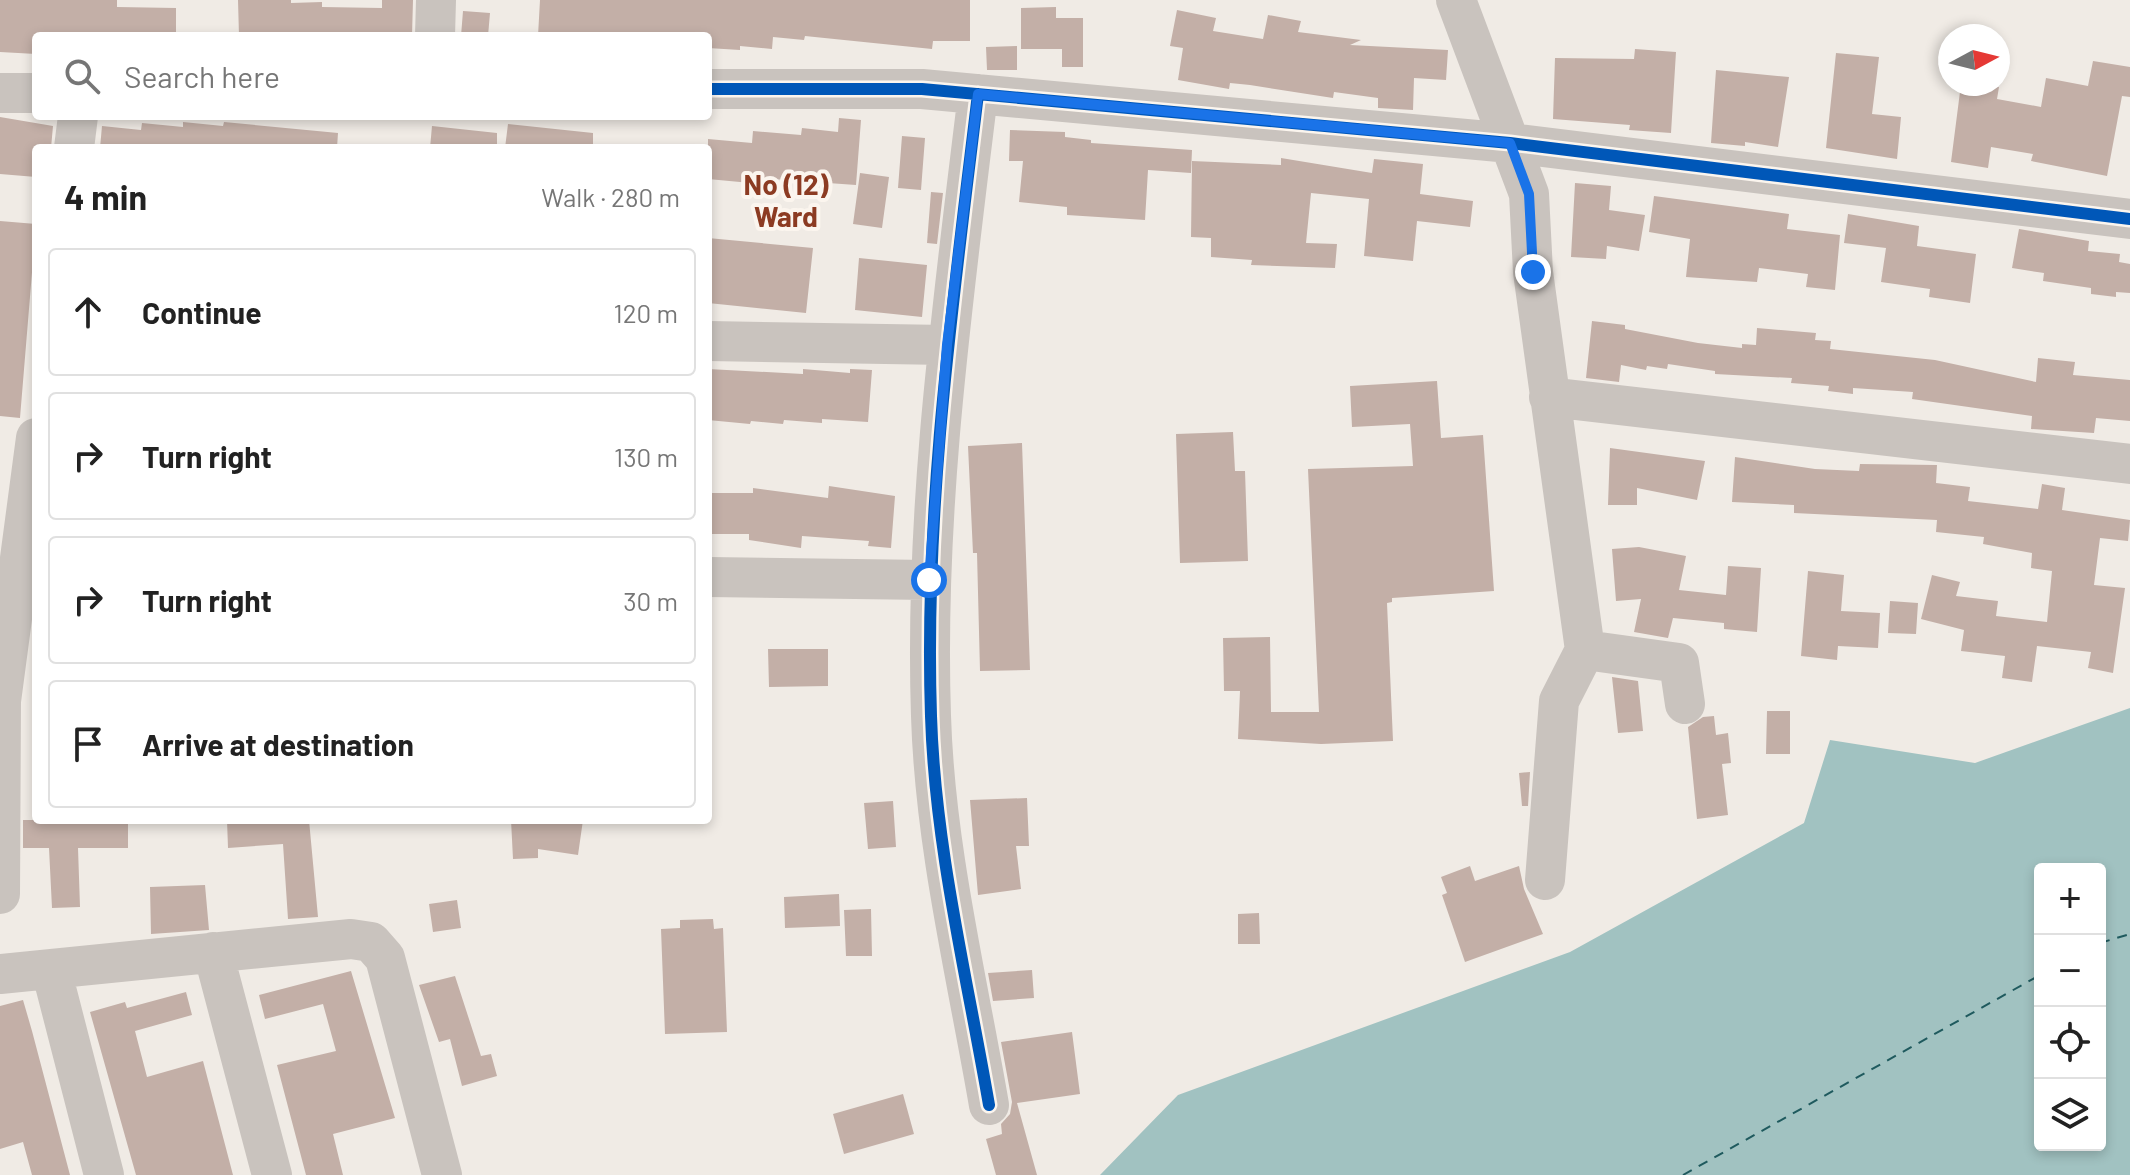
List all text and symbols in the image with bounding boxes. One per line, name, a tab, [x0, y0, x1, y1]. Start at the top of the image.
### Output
north arrow	[1938, 24, 2010, 96]
search box	[32, 32, 712, 120]
icon: search	[60, 54, 104, 98]
text: Search here	[124, 58, 280, 94]
district label: No (12) Ward	[744, 167, 829, 233]
text: 4 min	[64, 176, 147, 217]
text: Walk · 280 m	[541, 181, 680, 212]
route end	[1515, 254, 1551, 290]
icon: ahead	[66, 290, 110, 334]
text: Continue	[142, 294, 262, 330]
text: 120 m	[614, 297, 678, 328]
icon: right	[66, 434, 110, 478]
text: Turn right	[142, 438, 272, 474]
text: 130 m	[614, 441, 678, 472]
route start	[911, 562, 947, 598]
icon: right	[66, 578, 110, 622]
text: Turn right	[142, 582, 272, 618]
text: 30 m	[623, 585, 678, 616]
icon: arrive	[66, 722, 110, 766]
text: Arrive at destination	[142, 726, 414, 762]
map controls	[2034, 863, 2106, 1151]
button: +	[2034, 863, 2106, 935]
button: −	[2034, 935, 2106, 1007]
button: locate	[2034, 1007, 2106, 1079]
button: layers	[2034, 1079, 2106, 1151]

